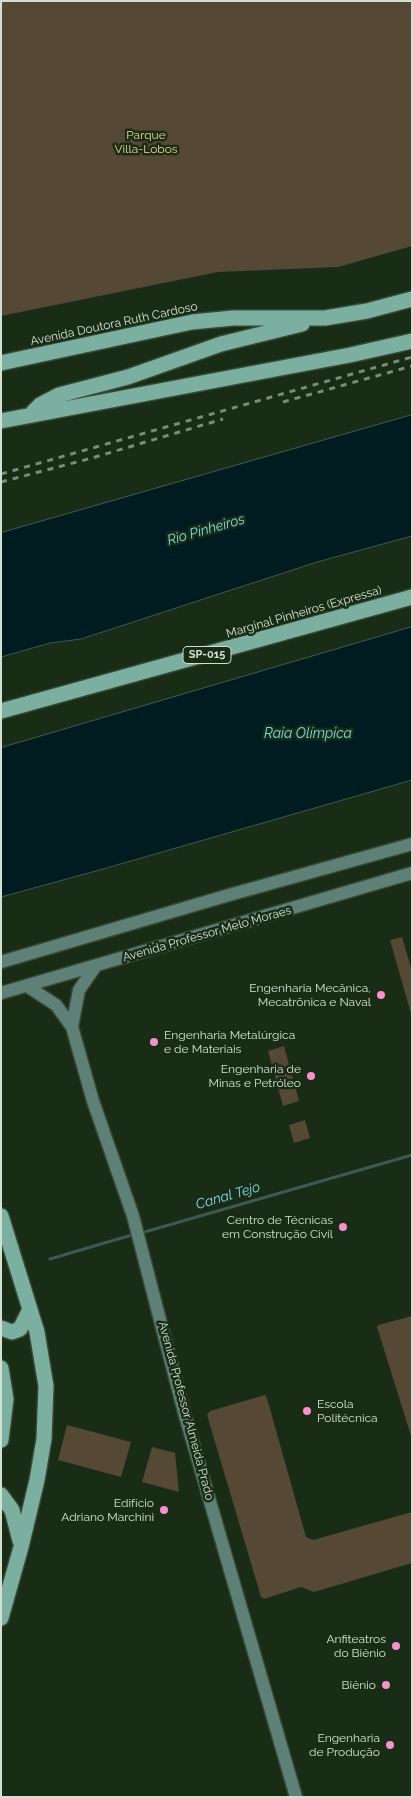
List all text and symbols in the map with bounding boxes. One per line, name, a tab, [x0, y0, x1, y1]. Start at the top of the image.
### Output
park label: Parque Villa-Lobos	[114, 128, 178, 156]
street label: Avenida Doutora Ruth Cardoso	[29, 299, 199, 349]
water label: Rio Pinheiros	[165, 511, 247, 549]
street label: Marginal Pinheiros (Expressa)	[225, 583, 383, 641]
road number: SP-015	[183, 646, 231, 664]
water label: Raia Olímpica	[264, 726, 352, 742]
street label: Avenida Professor Melo Moraes	[121, 903, 293, 965]
place label: Engenharia Mecânica, Mecatrônica e Naval	[249, 981, 371, 1009]
marker: Engenharia Mecânica, Mecatrônica e Naval	[375, 989, 387, 1001]
place label: Engenharia Metalúrgica e de Materiais	[164, 1028, 295, 1056]
marker: Engenharia Metalúrgica e de Materiais	[148, 1036, 160, 1048]
place label: Engenharia de Minas e Petróleo	[208, 1062, 301, 1090]
marker: Engenharia de Minas e Petróleo	[305, 1070, 317, 1082]
water label: Canal Tejo	[194, 1179, 262, 1213]
place label: Centro de Técnicas em Construção Civil	[222, 1213, 333, 1241]
marker: Centro de Técnicas em Construção Civil	[337, 1221, 349, 1233]
street label: Avenida Professor Almeida Prado	[155, 1320, 217, 1502]
place label: Escola Politécnica	[317, 1397, 378, 1425]
marker: Escola Politécnica	[301, 1405, 313, 1417]
place label: Edifício Adriano Marchini	[61, 1496, 154, 1524]
marker: Edifício Adriano Marchini	[158, 1504, 170, 1516]
place label: Anfiteatros do Biênio	[326, 1632, 386, 1660]
marker: Anfiteatros do Biênio	[390, 1640, 402, 1652]
place label: Biênio	[342, 1678, 376, 1692]
marker: Biênio	[380, 1679, 392, 1691]
place label: Engenharia de Produção	[309, 1731, 380, 1759]
marker: Engenharia de Produção	[384, 1739, 396, 1751]

